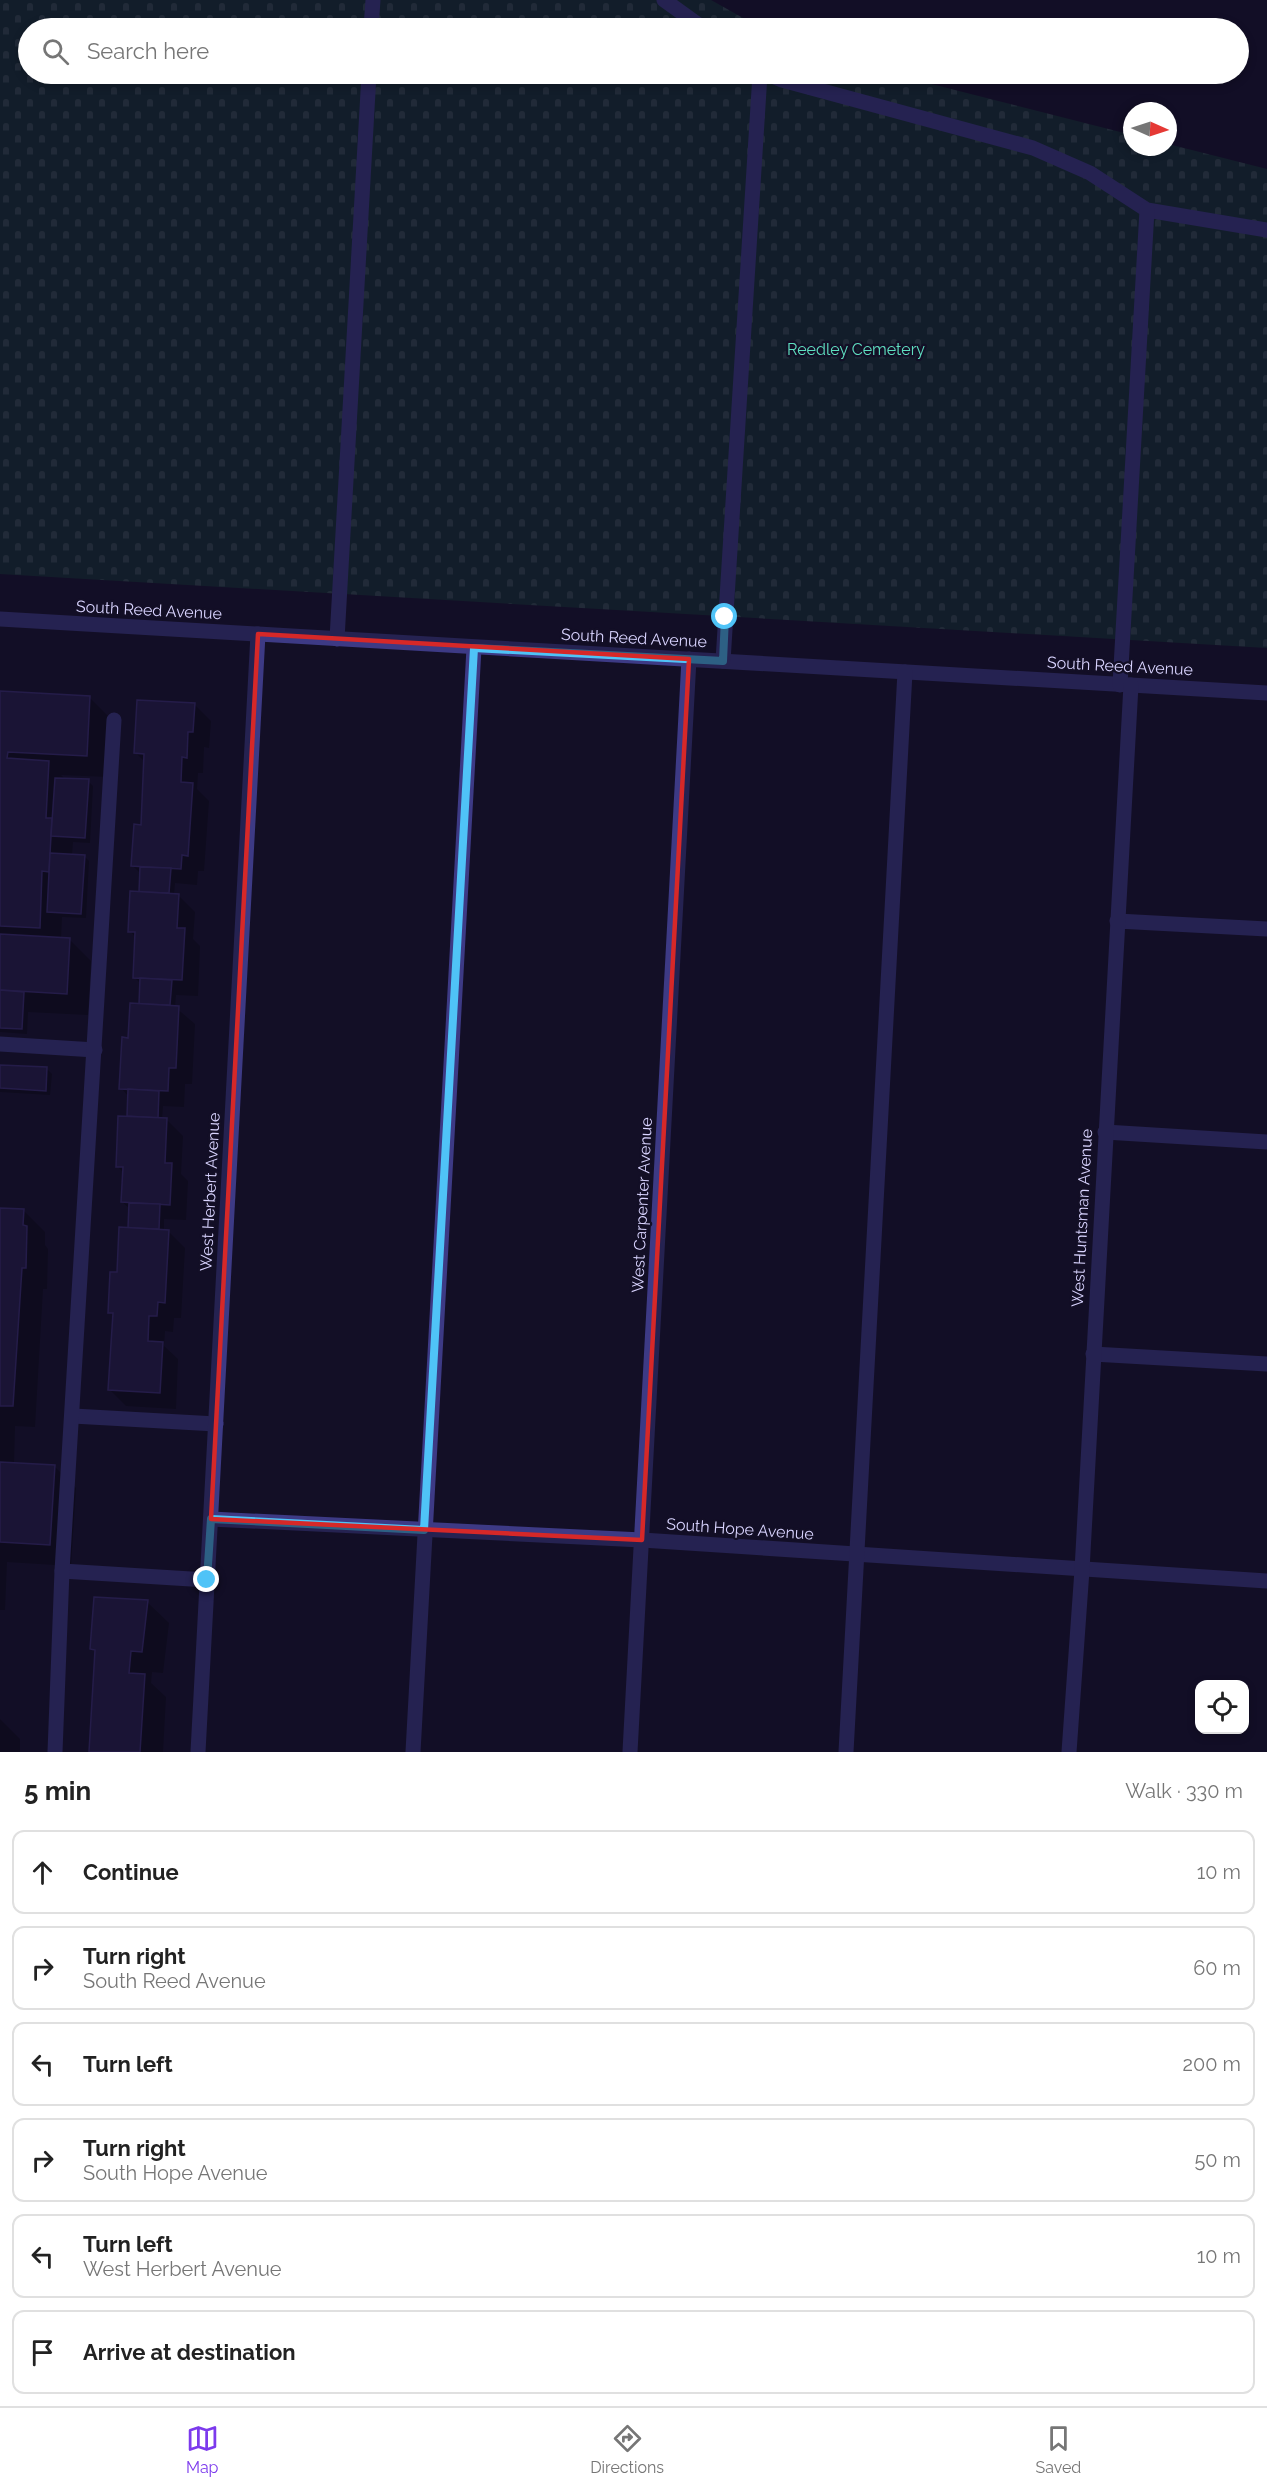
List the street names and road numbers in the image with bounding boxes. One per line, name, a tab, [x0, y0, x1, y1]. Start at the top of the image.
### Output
street label: South Reed Avenue	[76, 597, 222, 623]
street label: South Reed Avenue	[561, 625, 707, 651]
street label: South Reed Avenue	[1047, 653, 1193, 679]
street label: West Herbert Avenue	[196, 1112, 224, 1272]
street label: West Carpenter Avenue	[628, 1117, 656, 1293]
street label: West Huntsman Avenue	[1068, 1128, 1096, 1308]
street label: South Hope Avenue	[666, 1514, 814, 1544]

